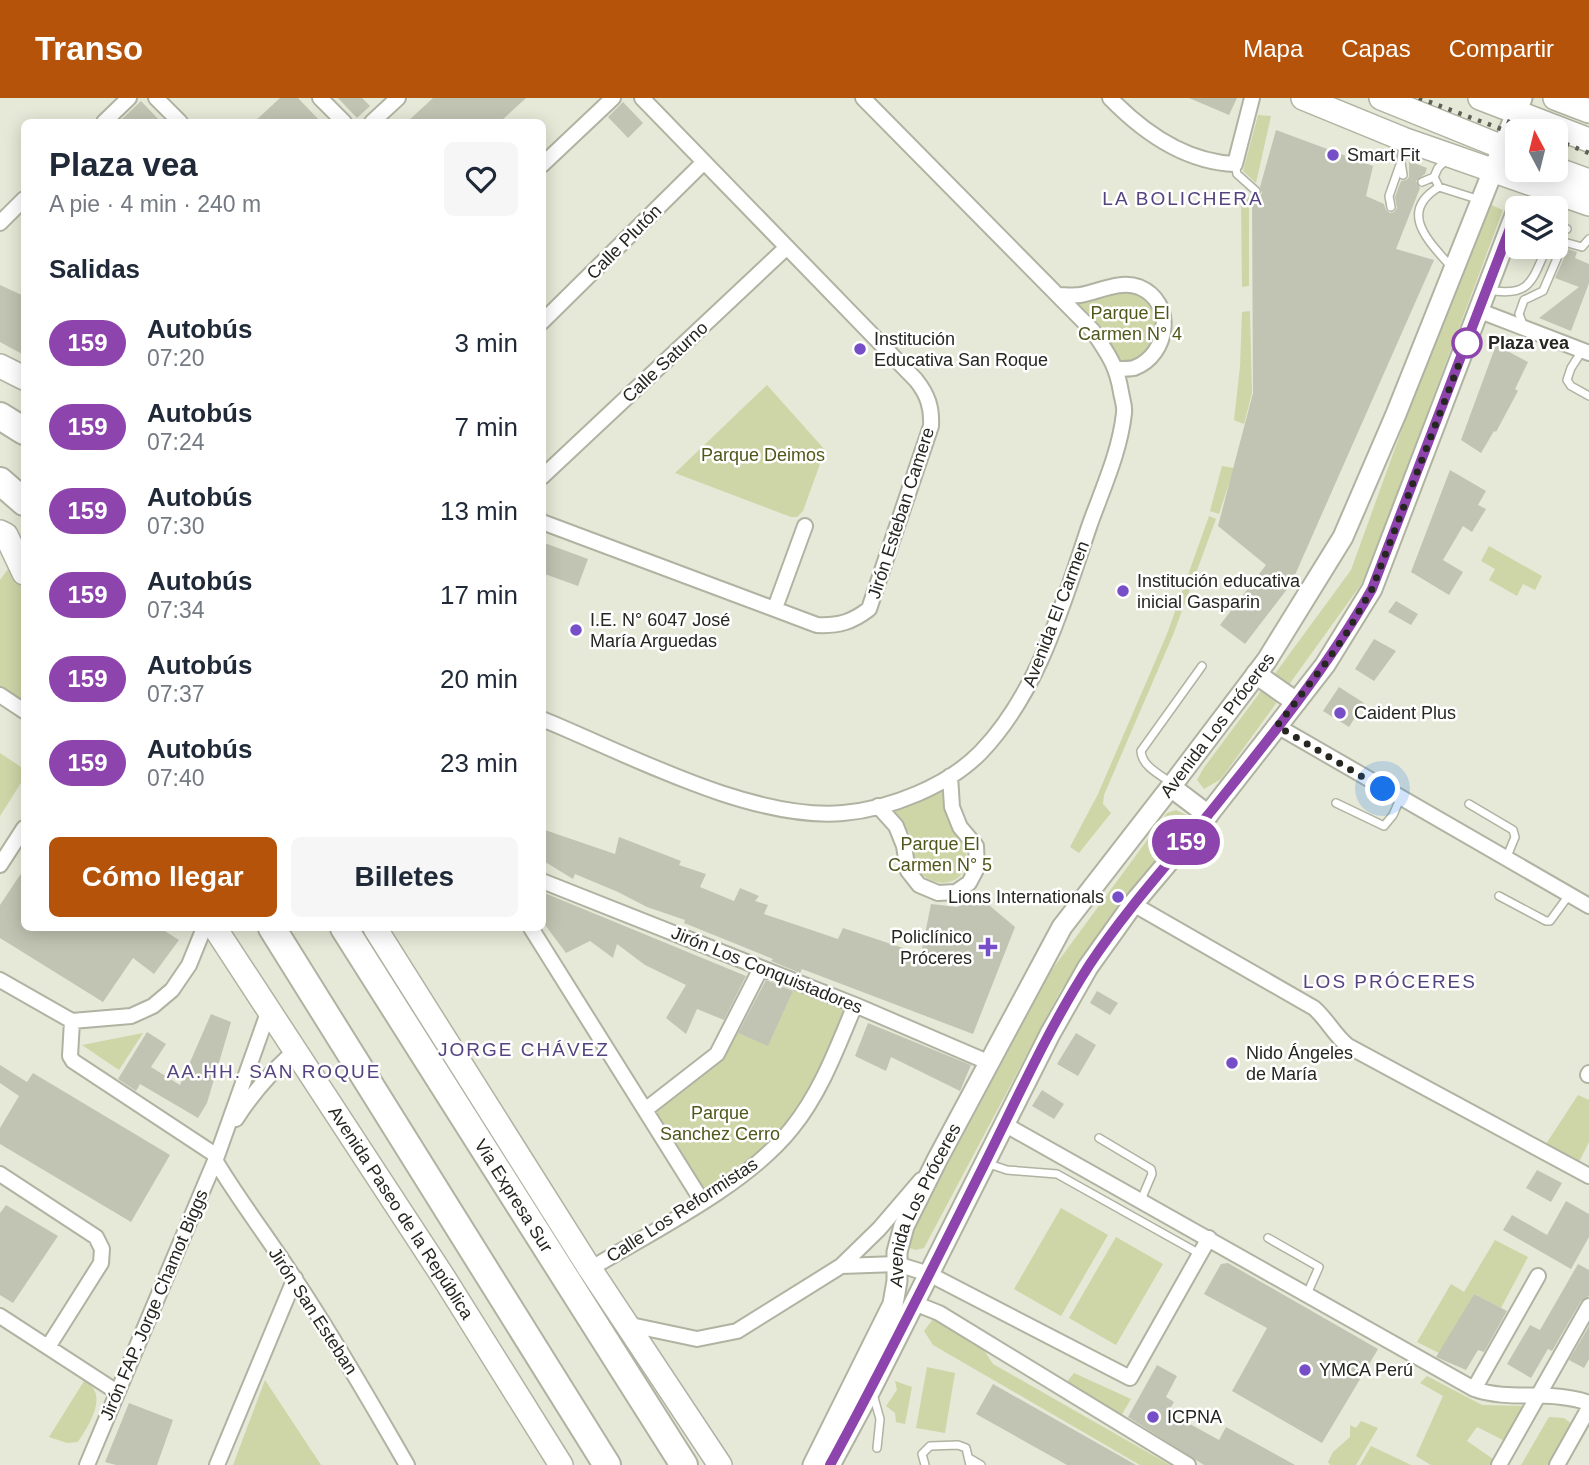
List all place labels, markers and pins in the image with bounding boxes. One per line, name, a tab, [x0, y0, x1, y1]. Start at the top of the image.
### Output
place label: Smart Fit	[1347, 145, 1420, 165]
marker: Smart Fit	[1325, 147, 1341, 163]
marker: Plaza vea	[1452, 328, 1482, 358]
place label: Institución Educativa San Roque	[874, 329, 1048, 370]
place label: Plaza vea	[1488, 333, 1570, 353]
marker: Institución Educativa San Roque	[852, 341, 868, 357]
place label: Institución educativa inicial Gasparin	[1137, 571, 1301, 612]
marker: Institución educativa inicial Gasparin	[1115, 583, 1131, 599]
place label: I.E. N° 6047 José María Arguedas	[590, 610, 730, 651]
marker: I.E. N° 6047 José María Arguedas	[568, 622, 584, 638]
place label: Caident Plus	[1354, 703, 1456, 723]
marker: Caident Plus	[1332, 705, 1348, 721]
place label: Lions Internationals	[948, 887, 1104, 907]
marker: Lions Internationals	[1110, 889, 1126, 905]
place label: Policlínico Próceres	[891, 927, 972, 968]
marker: Policlínico Próceres	[978, 937, 998, 957]
place label: Nido Ángeles de María	[1246, 1043, 1353, 1084]
marker: Nido Ángeles de María	[1224, 1055, 1240, 1071]
place label: YMCA Perú	[1319, 1360, 1413, 1380]
marker: YMCA Perú	[1297, 1362, 1313, 1378]
place label: ICPNA	[1167, 1407, 1222, 1427]
marker: ICPNA	[1145, 1409, 1161, 1425]

